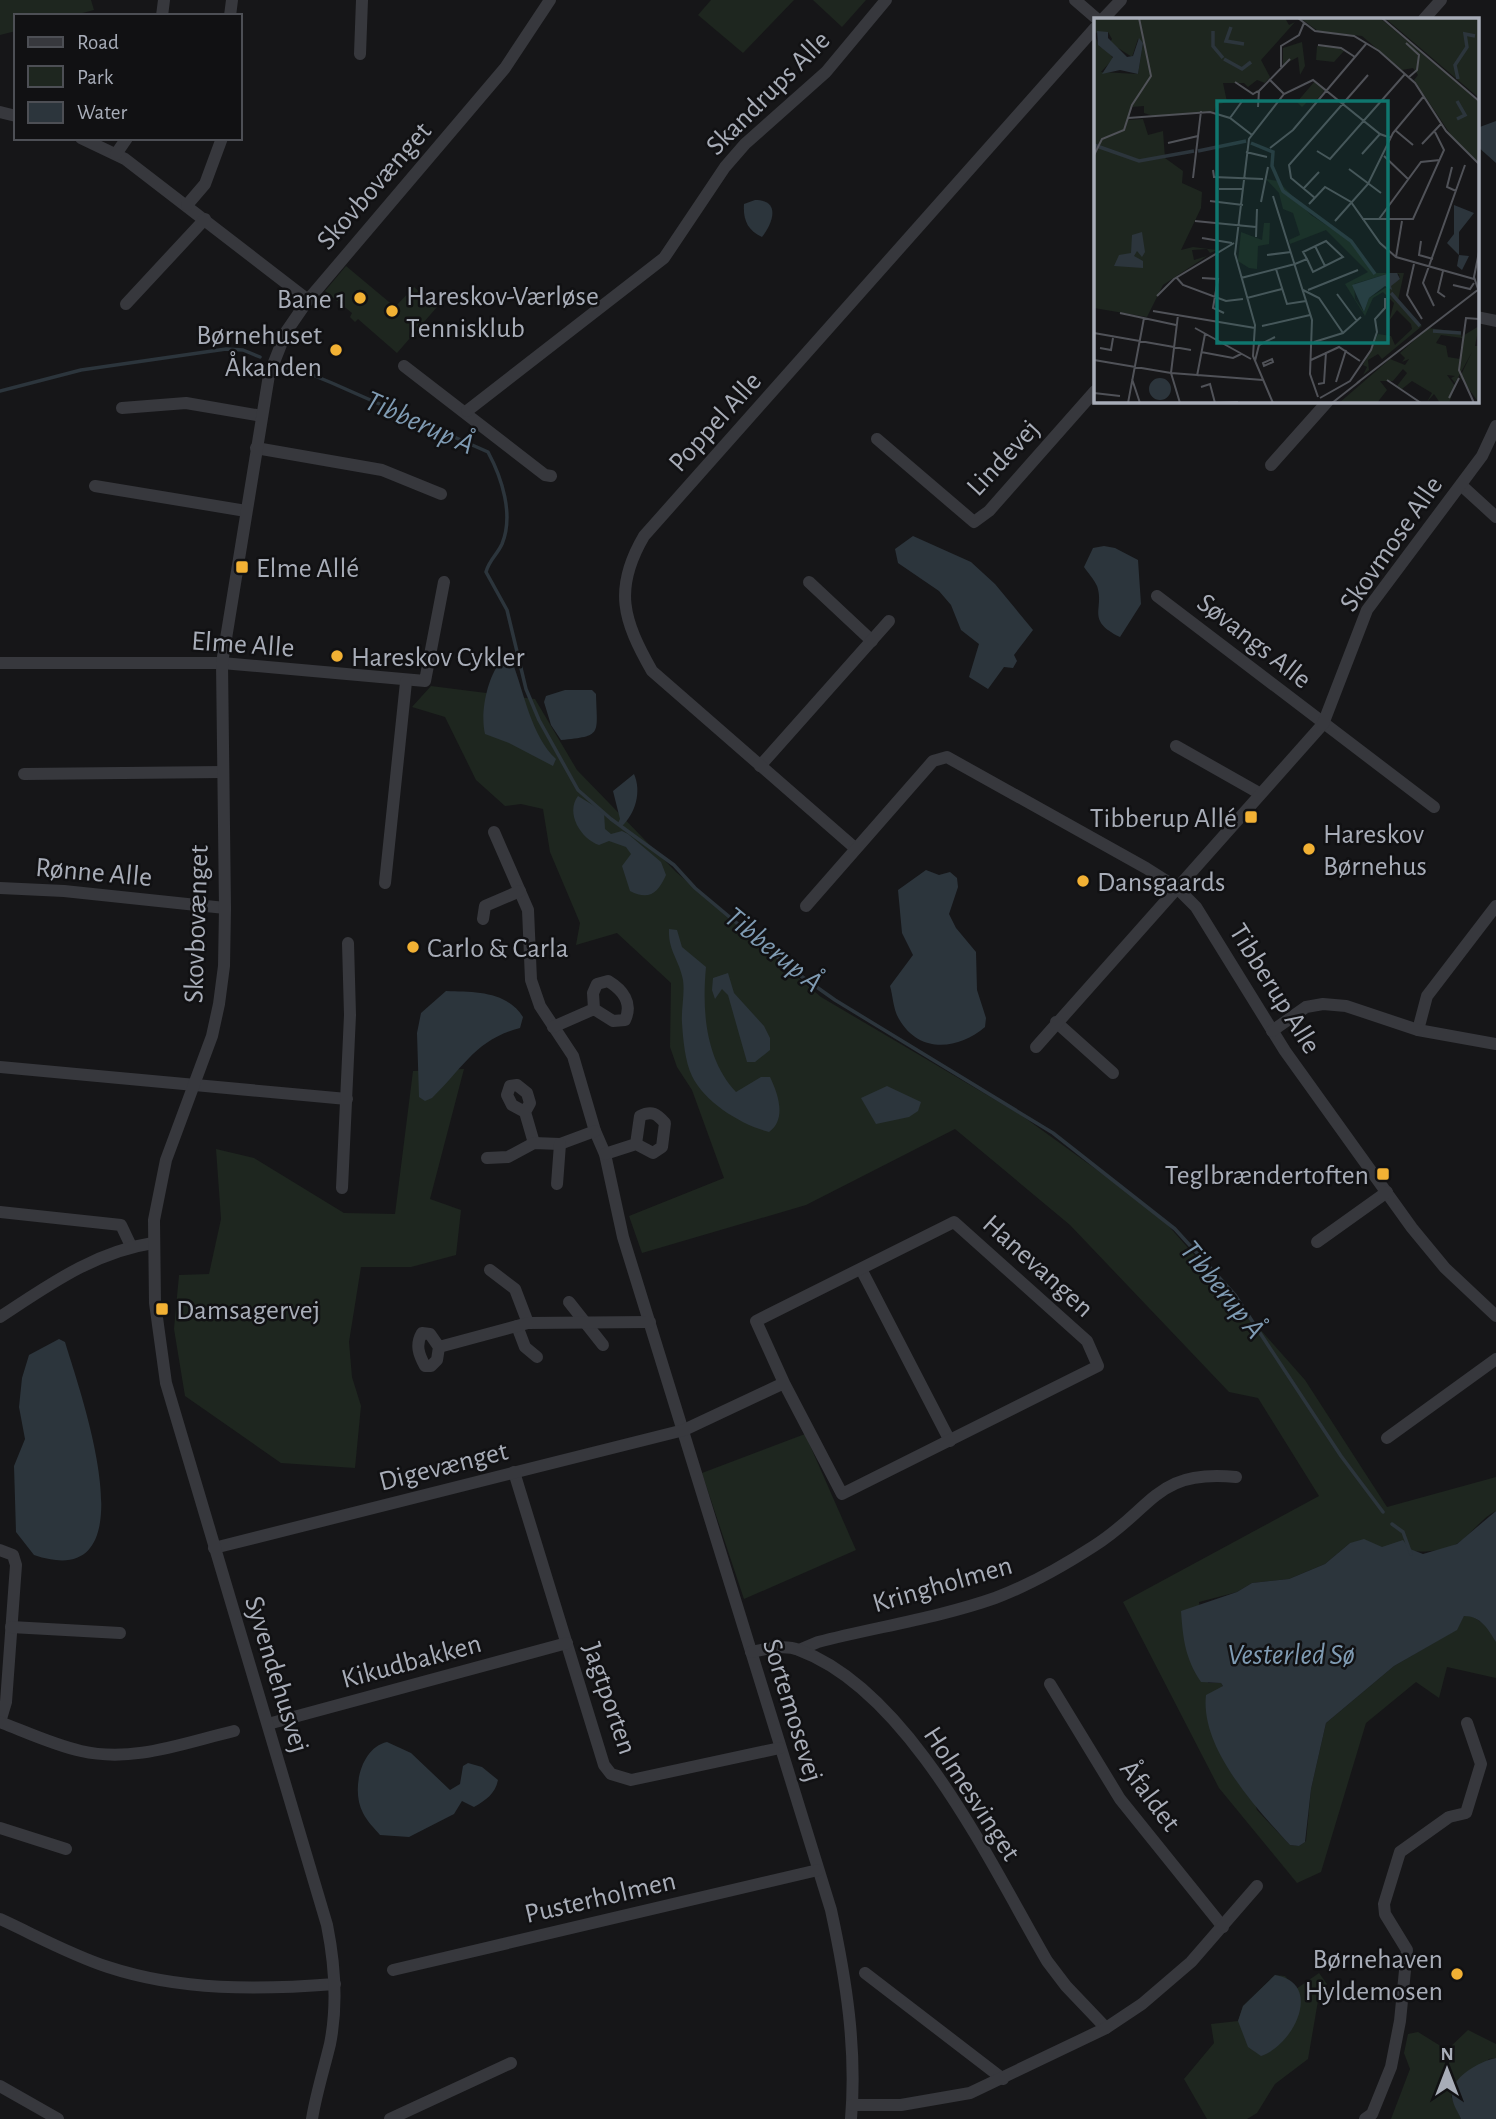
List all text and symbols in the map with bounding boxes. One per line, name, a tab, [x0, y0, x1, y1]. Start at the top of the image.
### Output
legend	[14, 14, 242, 140]
inset map	[1094, 18, 1478, 402]
street label: Skandrups Alle	[701, 26, 836, 161]
text: Road	[77, 32, 119, 53]
text: Park	[77, 67, 114, 88]
text: Water	[77, 102, 127, 123]
street label: Skovbovænget	[312, 117, 437, 255]
place label: Hareskov-Værløse Tennisklub	[406, 283, 599, 343]
place label: Bane 1	[277, 286, 346, 314]
marker: Bane 1	[352, 290, 368, 306]
marker: Hareskov-Værløse Tennisklub	[384, 303, 400, 319]
place label: Børnehuset Åkanden	[196, 322, 322, 382]
marker: Børnehuset Åkanden	[328, 342, 344, 358]
street label: Poppel Alle	[664, 367, 767, 477]
water label: Tibberup Å	[360, 384, 480, 460]
street label: Lindevej	[962, 415, 1045, 502]
street label: Skovmose Alle	[1335, 472, 1448, 617]
place label: Elme Allé	[256, 555, 359, 583]
marker: Elme Allé	[234, 559, 250, 575]
street label: Søvangs Alle	[1192, 589, 1316, 694]
street label: Elme Alle	[190, 627, 295, 663]
place label: Hareskov Cykler	[351, 644, 525, 672]
marker: Hareskov Cykler	[329, 648, 345, 664]
place label: Tibberup Allé	[1090, 805, 1237, 833]
marker: Tibberup Allé	[1243, 809, 1259, 825]
place label: Hareskov Børnehus	[1323, 821, 1427, 881]
marker: Hareskov Børnehus	[1301, 841, 1317, 857]
street label: Skovbovænget	[180, 844, 214, 1004]
street label: Rønne Alle	[34, 854, 153, 892]
place label: Dansgaards	[1097, 869, 1225, 897]
marker: Dansgaards	[1075, 873, 1091, 889]
water label: Tibberup Å	[719, 900, 829, 998]
street label: Tibberup Alle	[1223, 919, 1325, 1059]
place label: Carlo & Carla	[427, 935, 569, 963]
marker: Carlo & Carla	[405, 939, 421, 955]
place label: Teglbrændertoften	[1165, 1162, 1369, 1190]
marker: Teglbrændertoften	[1375, 1166, 1391, 1182]
street label: Hanevangen	[977, 1210, 1098, 1323]
water label: Tibberup Å	[1174, 1234, 1272, 1344]
place label: Damsagervej	[176, 1297, 320, 1325]
marker: Damsagervej	[154, 1301, 170, 1317]
street label: Digevænget	[376, 1437, 511, 1496]
street label: Kringholmen	[870, 1552, 1016, 1618]
street label: Syvendehusvej	[239, 1593, 313, 1756]
street label: Kikudbakken	[339, 1630, 484, 1694]
street label: Sortemosevej	[757, 1636, 827, 1785]
street label: Jagtporten	[577, 1639, 641, 1758]
water label: Vesterled Sø	[1227, 1640, 1355, 1670]
street label: Holmesvinget	[918, 1722, 1025, 1866]
street label: Åfaldet	[1114, 1754, 1187, 1837]
street label: Pusterholmen	[522, 1867, 679, 1929]
place label: Børnehaven Hyldemosen	[1305, 1946, 1443, 2006]
marker: Børnehaven Hyldemosen	[1449, 1966, 1465, 1982]
north arrow	[1412, 2035, 1482, 2105]
text: N	[1440, 2045, 1454, 2064]

